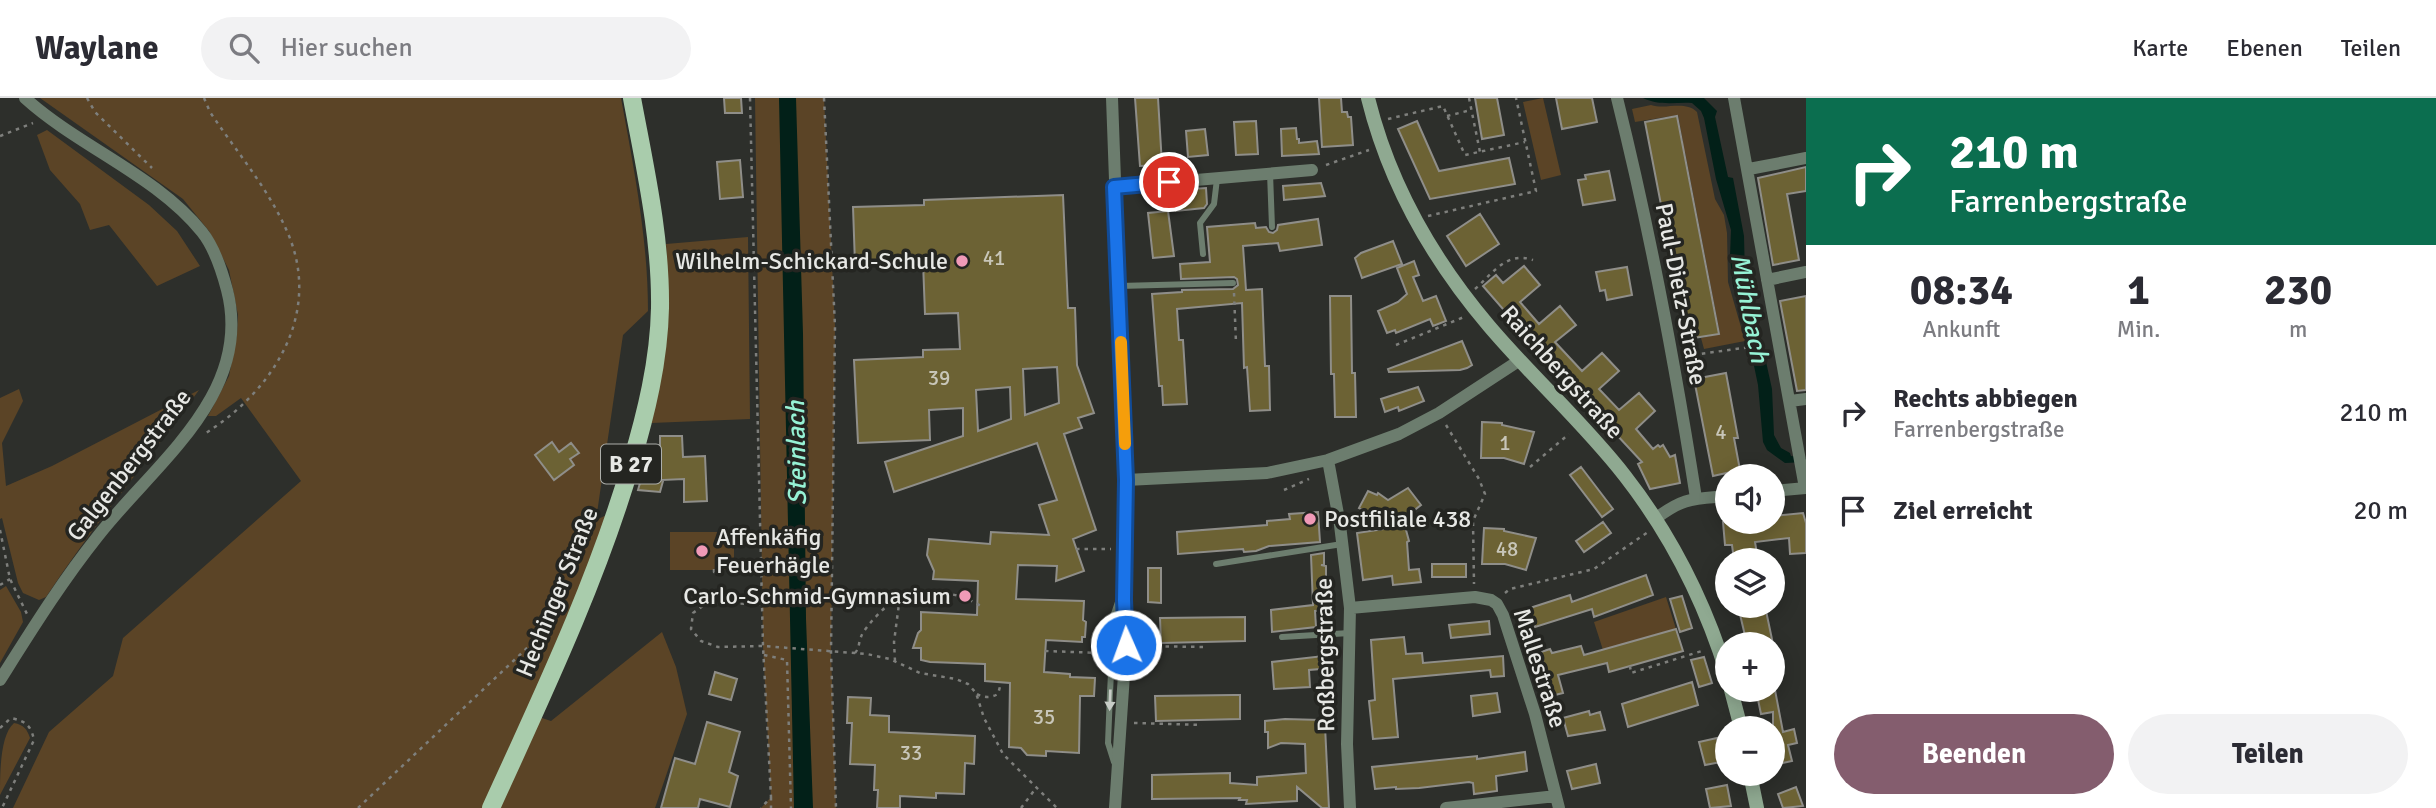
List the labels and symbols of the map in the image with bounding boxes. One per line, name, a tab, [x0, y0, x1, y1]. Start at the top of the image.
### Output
pin	[1139, 152, 1199, 212]
street label: Paul-Dietz-Straße	[1649, 200, 1713, 388]
house number: 41	[983, 245, 1005, 271]
place label: Wilhelm-Schickard-Schule	[675, 246, 948, 276]
water label: Mühlbach	[1723, 251, 1775, 366]
marker: Wilhelm-Schickard-Schule	[954, 253, 970, 269]
street label: Raichbergstraße	[1494, 299, 1630, 445]
house number: 39	[928, 365, 950, 391]
street label: Galgenbergstraße	[60, 383, 198, 547]
water label: Steinlach	[780, 400, 814, 506]
house number: 4	[1715, 419, 1727, 445]
house number: 1	[1499, 430, 1511, 456]
road number: B 27	[601, 444, 661, 484]
street label: Hechinger Straße	[509, 503, 605, 681]
place label: Postfiliale 438	[1324, 504, 1471, 534]
marker: Postfiliale 438	[1302, 511, 1318, 527]
place label: Affenkäfig Feuerhägle	[716, 522, 830, 580]
house number: 48	[1496, 536, 1518, 562]
marker: Affenkäfig Feuerhägle	[694, 543, 710, 559]
street label: Roßbergstraße	[1309, 578, 1341, 732]
place label: Carlo-Schmid-Gymnasium	[683, 581, 951, 611]
marker: Carlo-Schmid-Gymnasium	[957, 588, 973, 604]
street label: Mallestraße	[1507, 604, 1573, 732]
position arrow	[1089, 608, 1163, 682]
one-way arrow	[1104, 689, 1115, 711]
house number: 35	[1033, 704, 1055, 730]
house number: 33	[900, 740, 922, 766]

